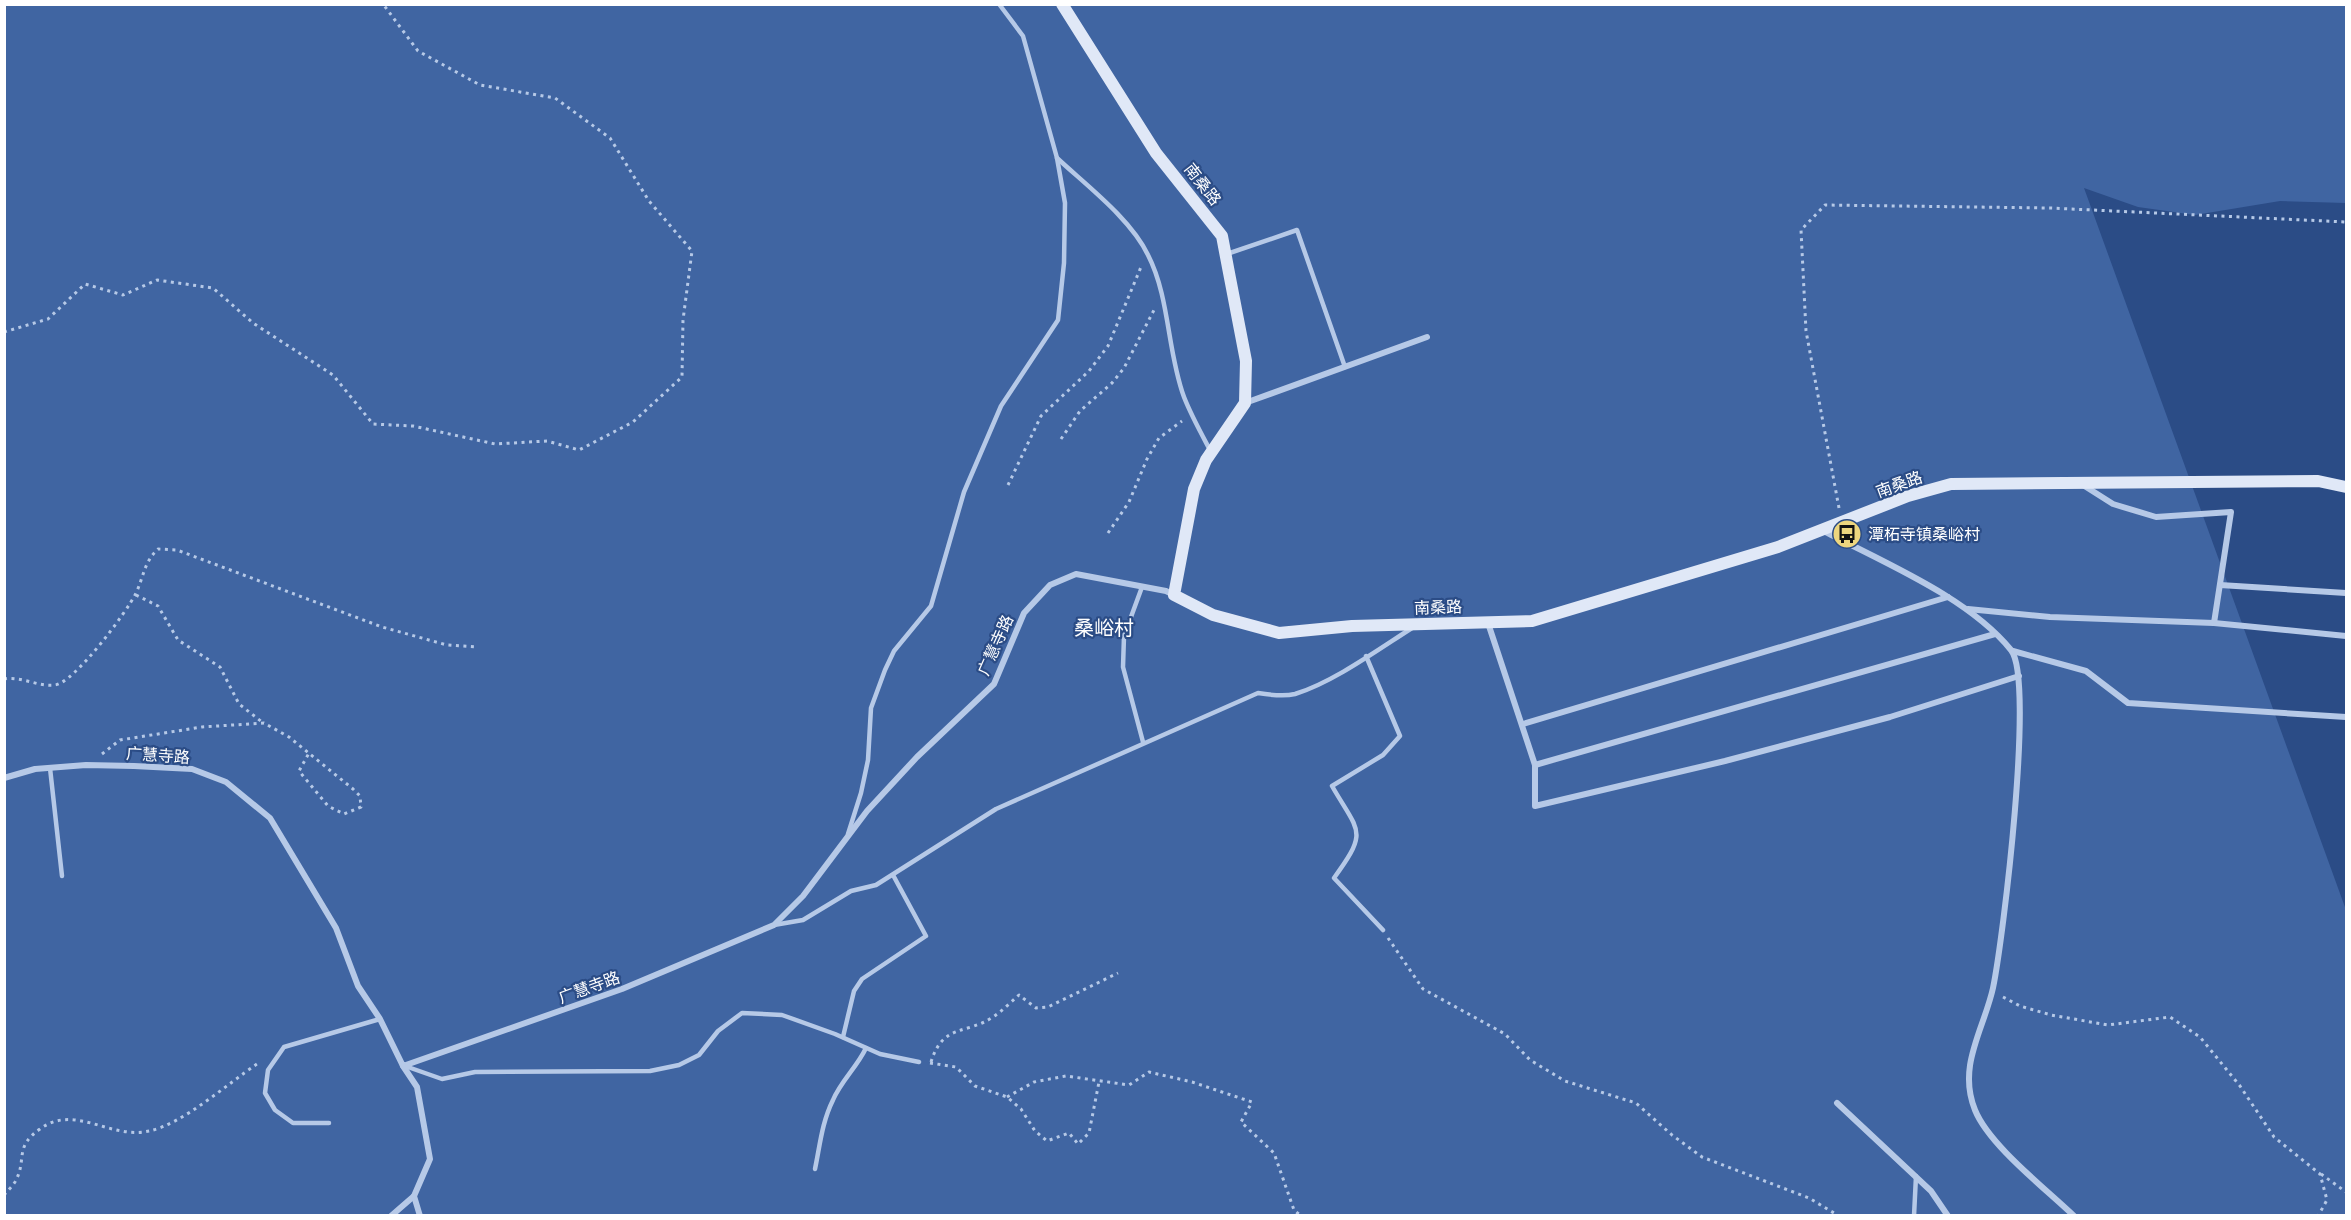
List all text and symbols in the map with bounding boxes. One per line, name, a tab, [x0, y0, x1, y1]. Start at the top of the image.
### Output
street label: 南桑路	[1180, 158, 1226, 210]
street label: 南桑路	[1873, 465, 1925, 503]
bus stop icon: 潭柘寺镇桑峪村	[1831, 518, 1863, 550]
place label: 潭柘寺镇桑峪村	[1868, 523, 1980, 545]
street label: 南桑路	[1414, 595, 1462, 619]
street label: 广慧寺路	[972, 611, 1018, 679]
district label: 桑峪村	[1074, 614, 1134, 641]
street label: 广慧寺路	[125, 742, 191, 768]
street label: 广慧寺路	[555, 966, 623, 1008]

